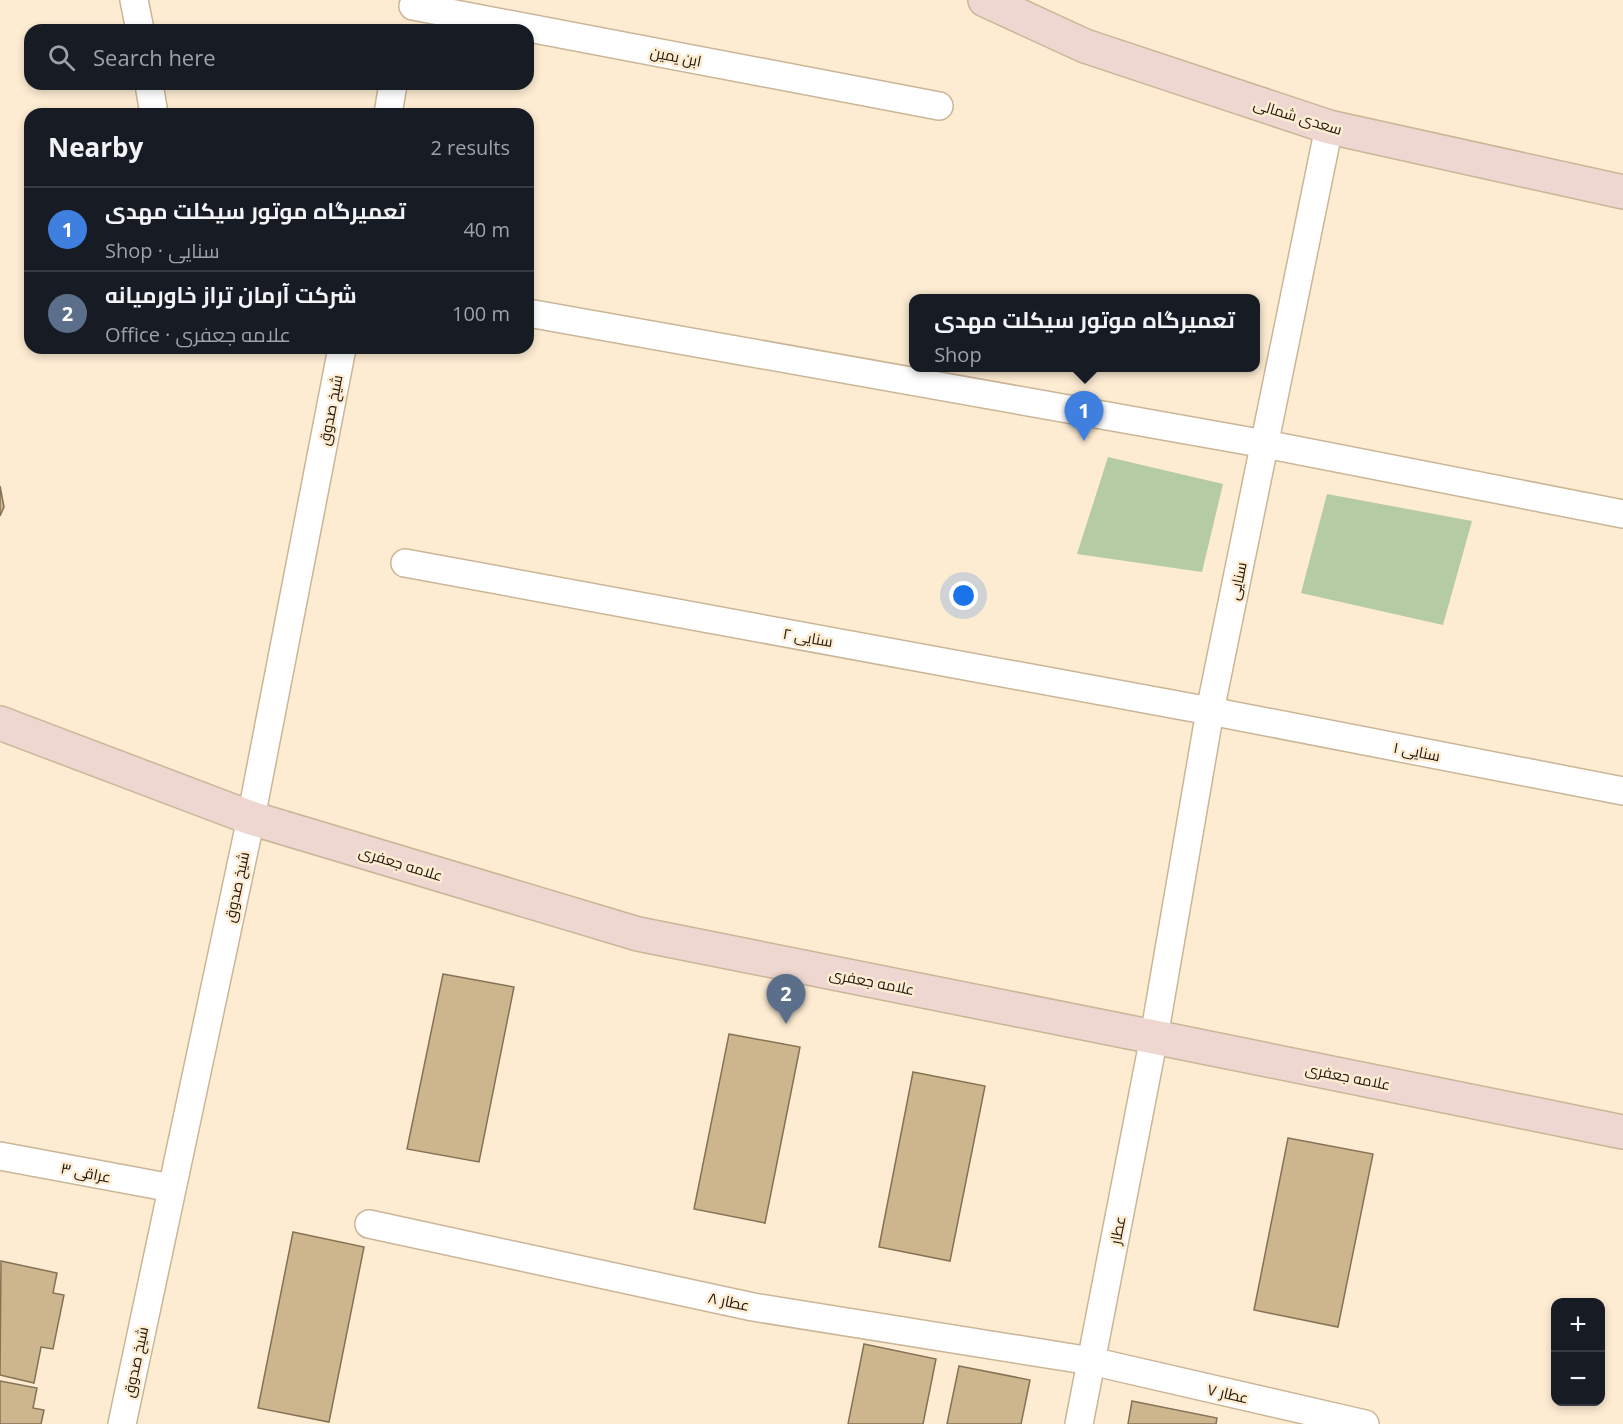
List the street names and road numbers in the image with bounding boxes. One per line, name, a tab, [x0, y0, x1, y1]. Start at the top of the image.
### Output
street label: ابن یمین	[649, 41, 703, 72]
street label: سعدی شمالی	[1251, 93, 1345, 140]
street label: شیخ صدوق	[313, 373, 349, 447]
street label: سنایی	[1223, 560, 1252, 602]
street label: سنایی ۲	[781, 623, 835, 652]
street label: سنایی ۱	[1392, 737, 1442, 766]
street label: علامه جعفری	[356, 841, 445, 886]
street label: شیخ صدوق	[219, 850, 255, 925]
street label: علامه جعفری	[827, 963, 916, 1000]
street label: علامه جعفری	[1303, 1058, 1392, 1095]
street label: عراقی ۳	[59, 1157, 113, 1188]
street label: عطار	[1104, 1214, 1130, 1247]
street label: عطار ۸	[706, 1287, 752, 1315]
street label: شیخ صدوق	[118, 1325, 154, 1400]
street label: عطار ۷	[1205, 1379, 1251, 1407]

